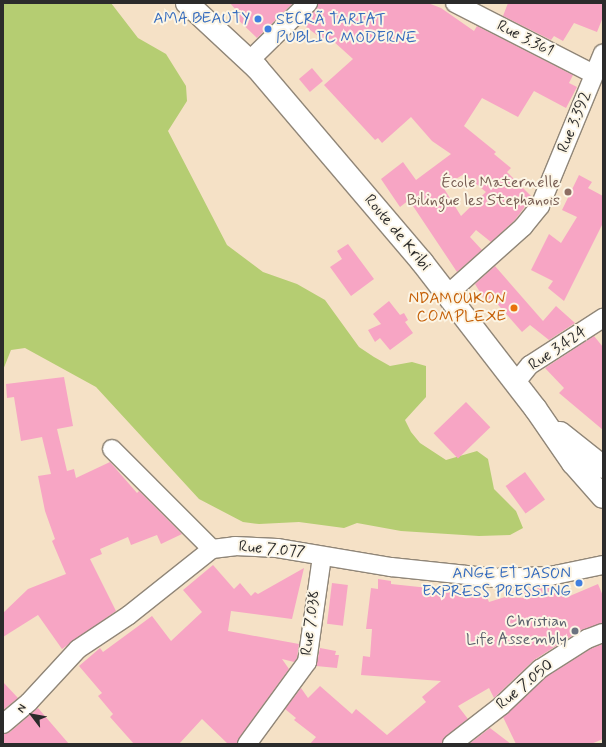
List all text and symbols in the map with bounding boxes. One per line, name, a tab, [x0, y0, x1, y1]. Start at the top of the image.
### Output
place label: AMA BEAUTY	[154, 9, 250, 29]
place label: SECRÃ TARIAT PUBLIC MODERNE	[276, 10, 418, 48]
marker: AMA BEAUTY	[253, 14, 263, 24]
street label: Rue 3.361	[493, 17, 557, 61]
marker: SECRÃ TARIAT PUBLIC MODERNE	[263, 24, 273, 34]
street label: Rue 3.392	[554, 88, 596, 156]
place label: École Maternelle Bilingue les Stephanois	[410, 173, 560, 211]
marker: École Maternelle Bilingue les Stephanois	[563, 187, 573, 197]
street label: Route de Kribi	[360, 191, 434, 275]
place label: NDAMOUKON COMPLEXE	[409, 289, 506, 327]
marker: NDAMOUKON COMPLEXE	[509, 303, 519, 313]
street label: Rue 3.424	[525, 323, 591, 375]
street label: Rue 7.077	[238, 538, 306, 562]
place label: ANGE ET JASON EXPRESS PRESSING	[422, 564, 571, 602]
marker: ANGE ET JASON EXPRESS PRESSING	[574, 578, 584, 588]
street label: Rue 7.038	[297, 589, 325, 657]
place label: Christian Life Assembly	[467, 612, 567, 650]
marker: Christian Life Assembly	[570, 626, 580, 636]
street label: Rue 7.050	[493, 656, 557, 714]
north arrow	[12, 695, 52, 735]
text: N	[14, 702, 30, 715]

